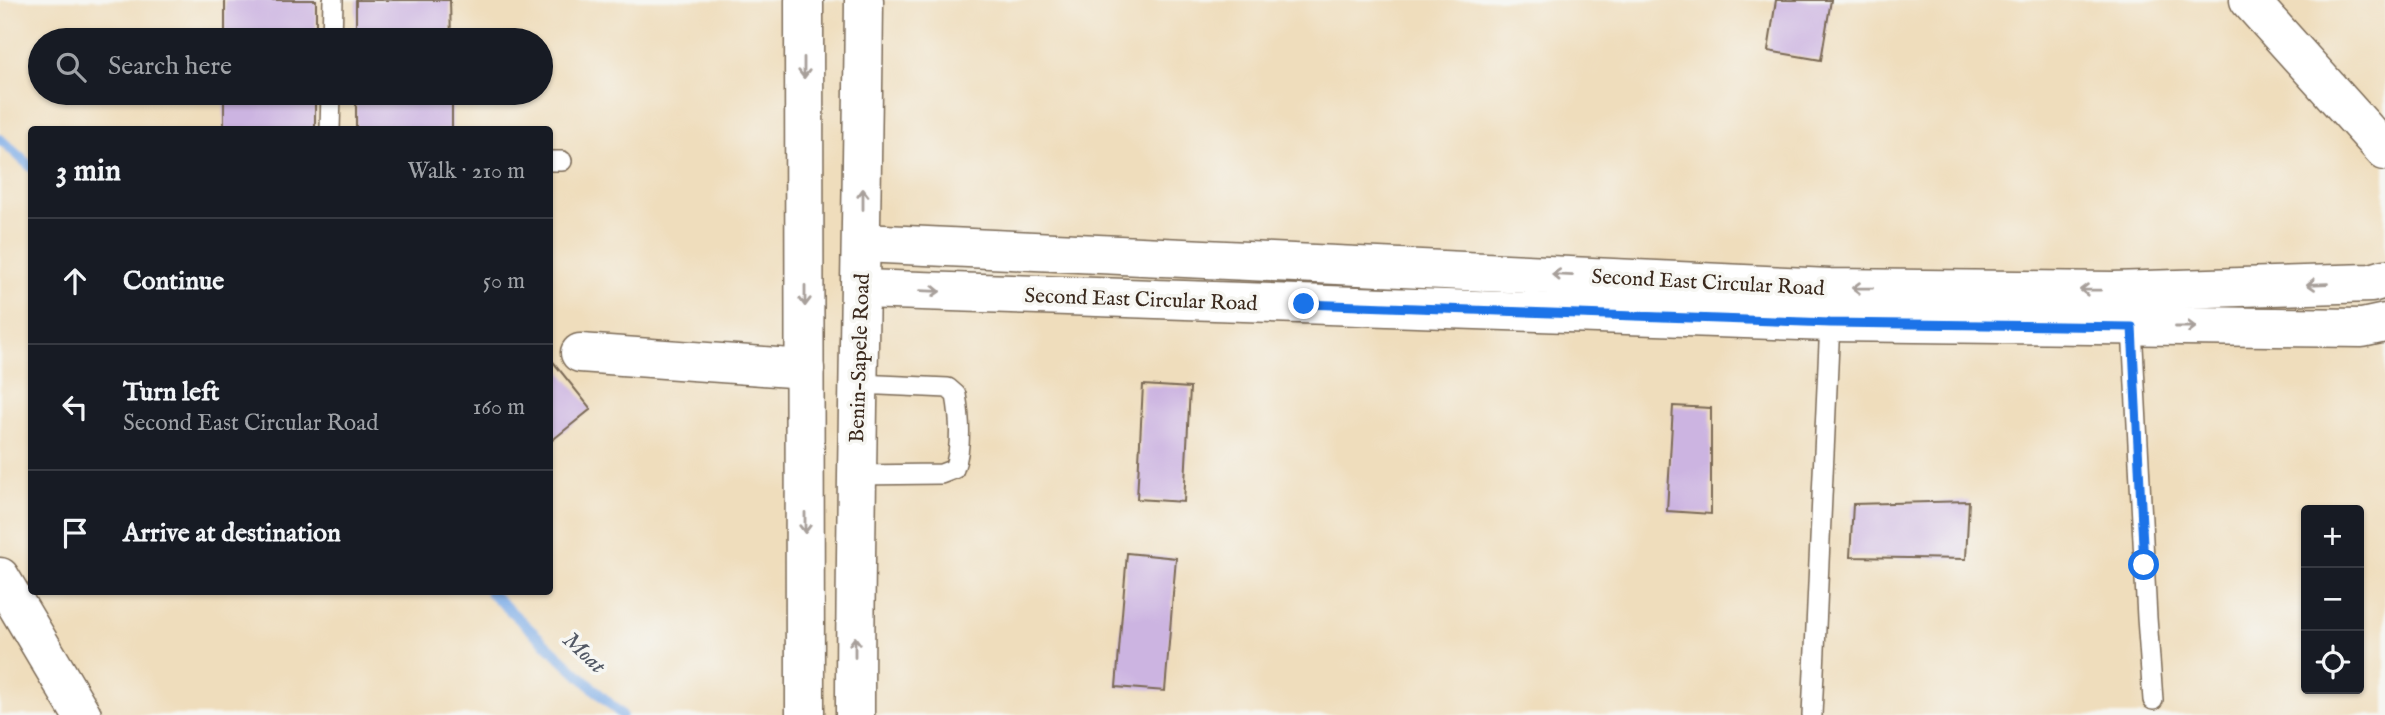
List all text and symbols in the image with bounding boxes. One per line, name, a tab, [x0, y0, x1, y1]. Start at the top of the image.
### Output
search box	[28, 28, 553, 105]
icon: search	[52, 48, 90, 86]
text: Search here	[108, 50, 232, 83]
one-way arrow	[797, 56, 811, 79]
text: 3 min	[56, 153, 121, 191]
text: Walk · 210 m	[408, 157, 525, 186]
one-way arrow	[856, 188, 870, 211]
icon: ahead	[56, 262, 94, 300]
street label: Second East Circular Road	[1591, 264, 1826, 303]
text: Continue	[123, 265, 224, 298]
text: 50 m	[483, 267, 525, 296]
one-way arrow	[1550, 269, 1573, 282]
street label: Benin-Sapele Road	[844, 272, 877, 443]
one-way arrow	[2306, 278, 2329, 291]
one-way arrow	[1851, 281, 1874, 295]
street label: Second East Circular Road	[1024, 283, 1259, 318]
one-way arrow	[2079, 283, 2102, 297]
one-way arrow	[798, 284, 812, 307]
one-way arrow	[918, 285, 941, 298]
route end	[1288, 288, 1319, 319]
one-way arrow	[2174, 320, 2197, 334]
text: Turn left	[123, 376, 220, 409]
icon: left	[56, 388, 94, 426]
text: 160 m	[473, 393, 525, 422]
text: Second East Circular Road	[123, 409, 378, 438]
map controls	[2301, 505, 2364, 694]
button: +	[2301, 505, 2364, 568]
one-way arrow	[798, 511, 812, 534]
icon: arrive	[56, 514, 94, 552]
text: Arrive at destination	[123, 517, 341, 550]
route start	[2128, 549, 2159, 580]
button: −	[2301, 568, 2364, 631]
water label: Moat	[556, 626, 613, 681]
button: locate	[2301, 631, 2364, 694]
one-way arrow	[848, 636, 862, 659]

